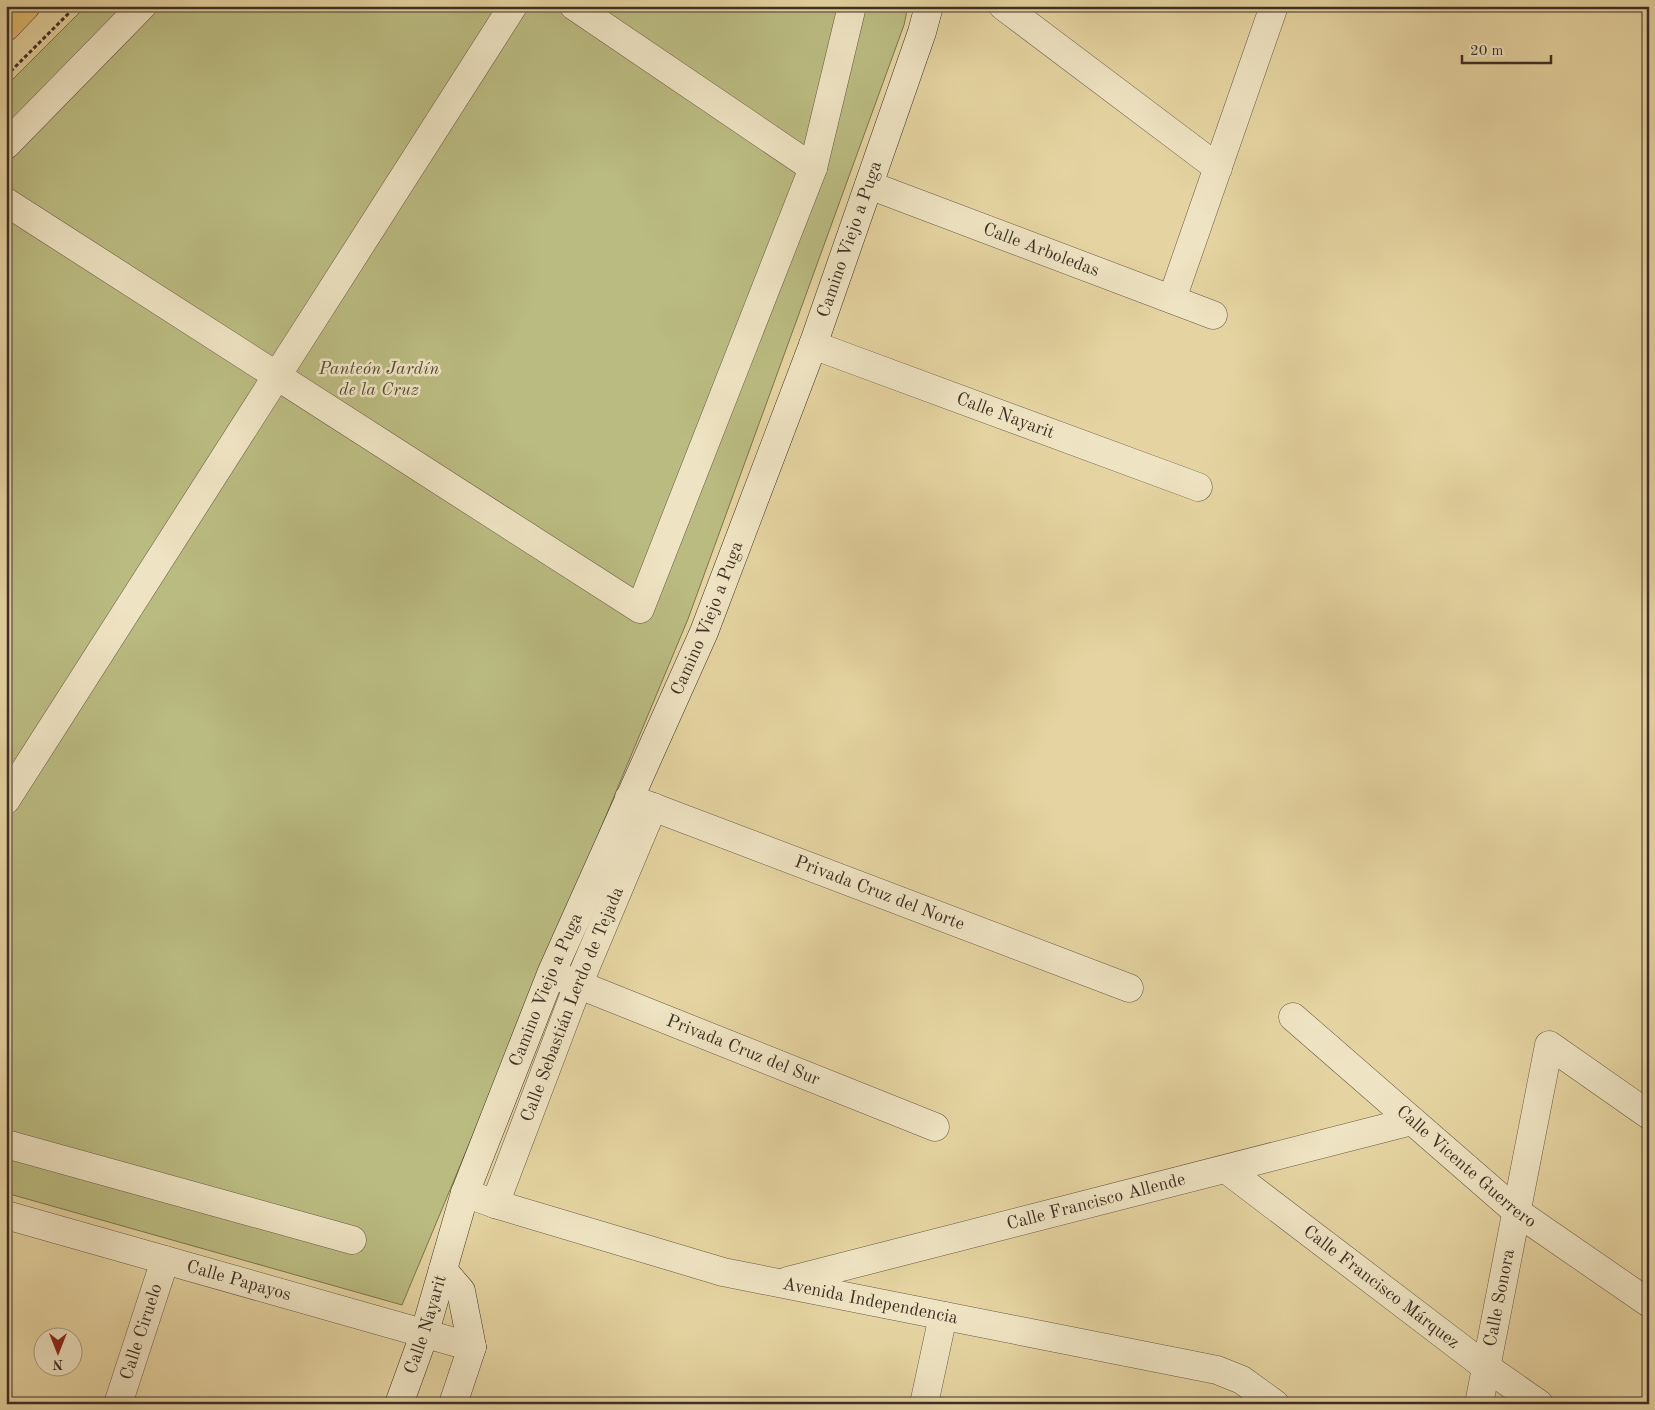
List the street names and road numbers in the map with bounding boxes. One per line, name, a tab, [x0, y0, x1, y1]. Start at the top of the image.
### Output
street label: Camino Viejo a Puga	[814, 159, 885, 320]
street label: Calle Arboledas	[981, 220, 1102, 280]
street label: Calle Nayarit	[954, 390, 1057, 442]
street label: Camino Viejo a Puga	[668, 539, 747, 698]
street label: Privada Cruz del Norte	[792, 853, 967, 934]
street label: Calle Sebastián Lerdo de Tejada	[518, 884, 627, 1124]
street label: Camino Viejo a Puga	[507, 910, 586, 1069]
street label: Privada Cruz del Sur	[664, 1012, 823, 1089]
street label: Calle Vicente Guerrero	[1393, 1102, 1539, 1231]
street label: Calle Francisco Allende	[1005, 1170, 1187, 1233]
street label: Calle Francisco Márquez	[1300, 1222, 1463, 1352]
street label: Calle Sonora	[1481, 1248, 1518, 1348]
street label: Calle Papayos	[185, 1258, 293, 1304]
street label: Calle Nayarit	[402, 1273, 450, 1377]
street label: Avenida Independencia	[781, 1275, 960, 1327]
street label: Calle Ciruelo	[117, 1281, 166, 1382]

